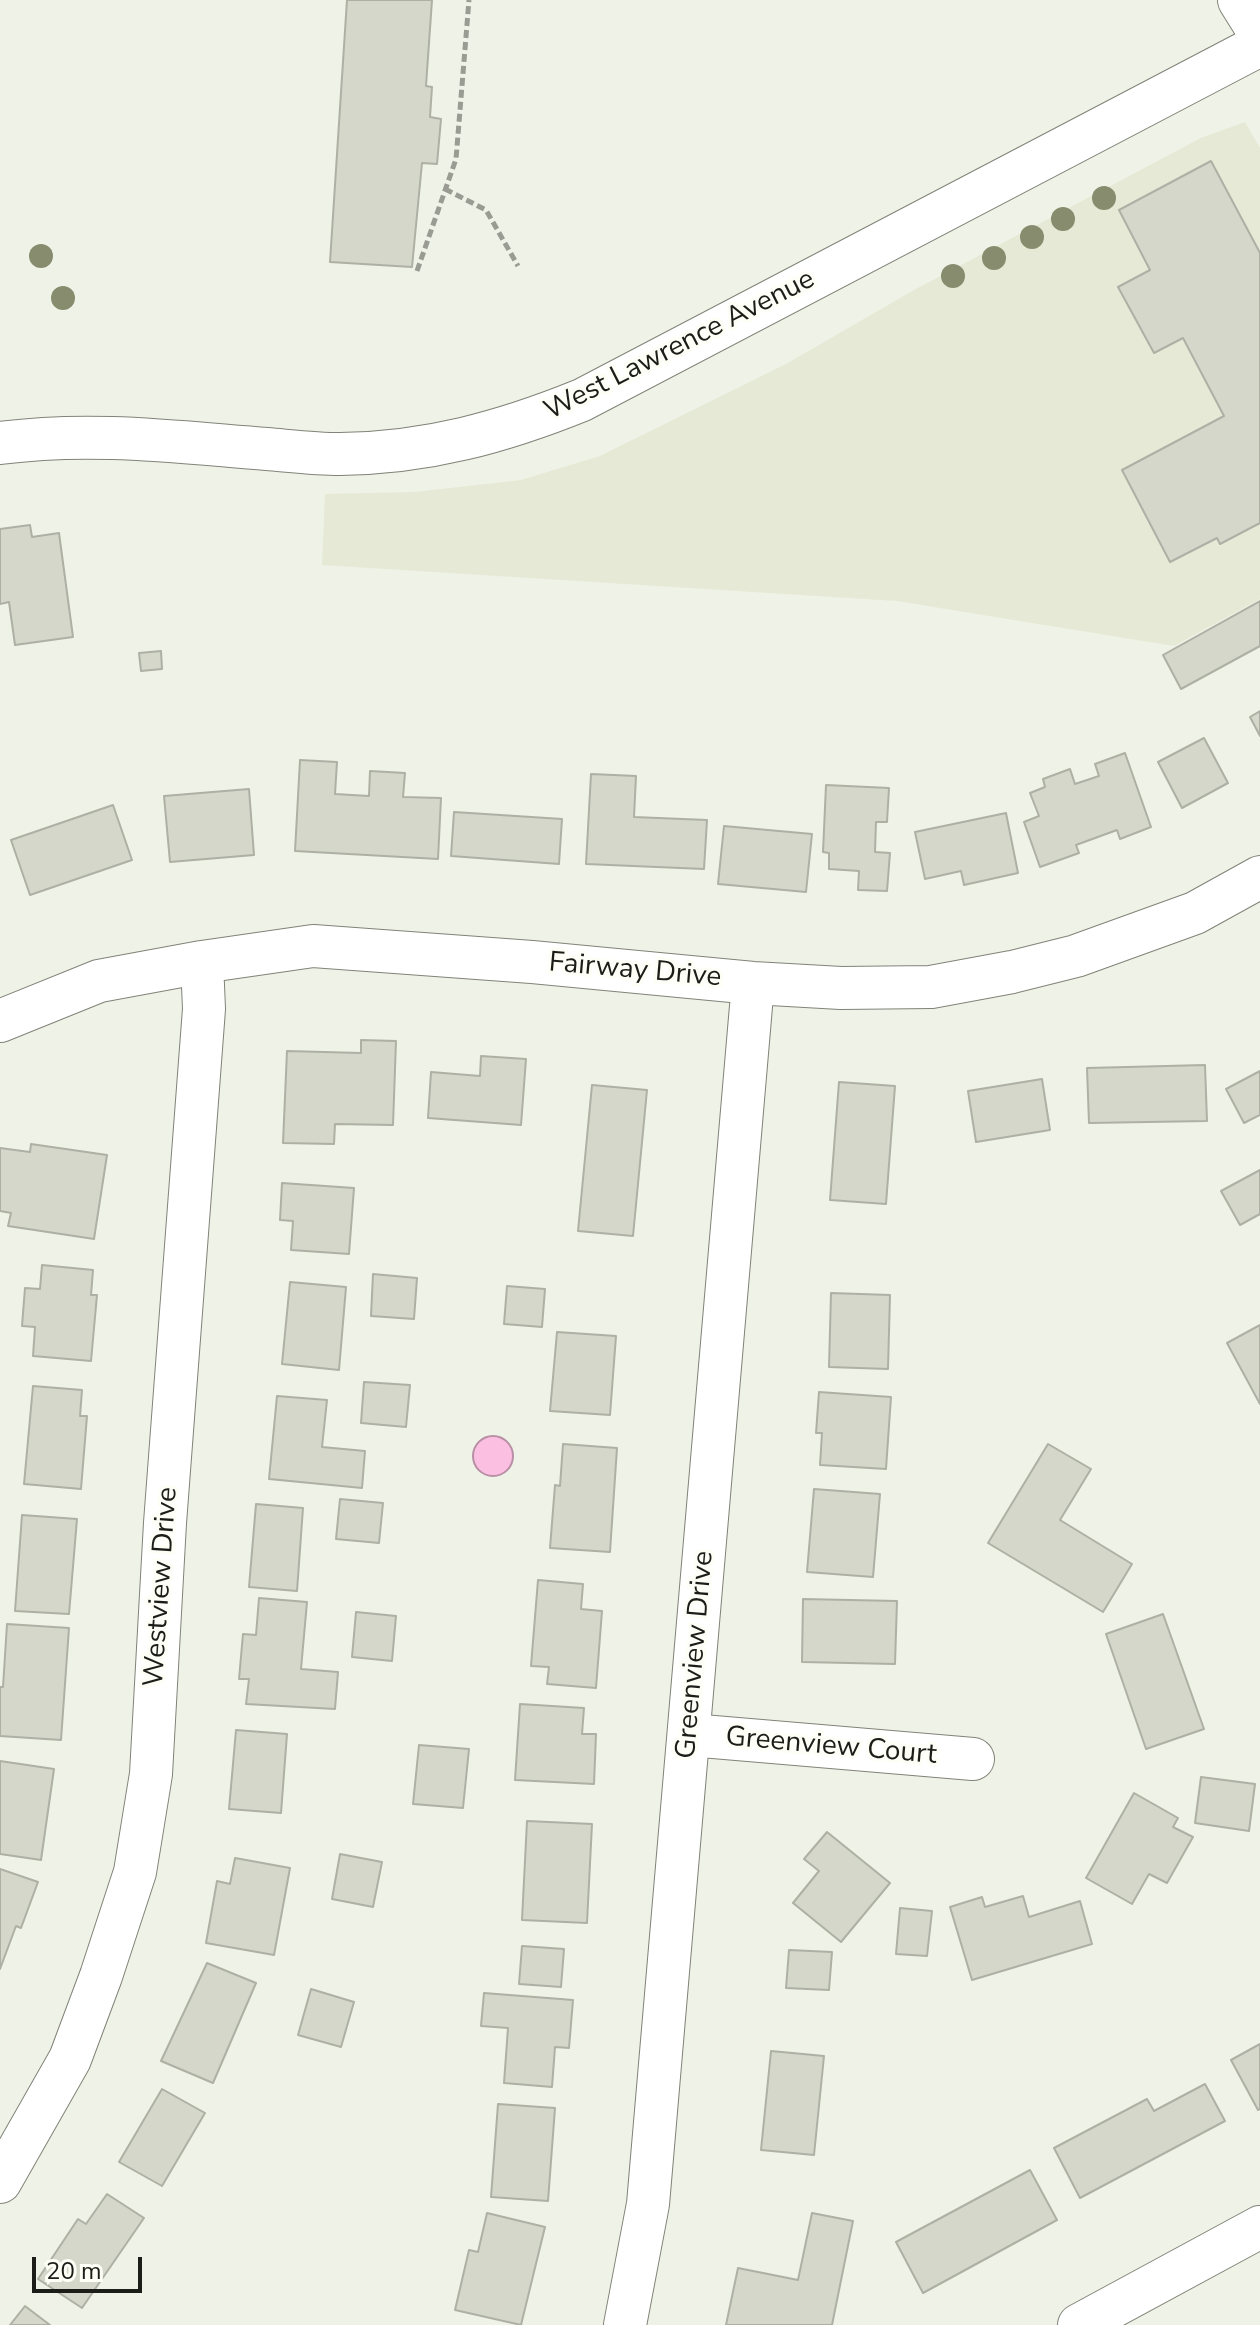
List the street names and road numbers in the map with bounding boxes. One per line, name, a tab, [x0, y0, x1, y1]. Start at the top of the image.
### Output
street label: West Lawrence Avenue	[539, 263, 821, 429]
street label: Fairway Drive	[547, 947, 723, 995]
street label: Westview Drive	[138, 1486, 186, 1688]
street label: Greenview Drive	[670, 1550, 722, 1760]
street label: Greenview Court	[724, 1721, 938, 1773]

